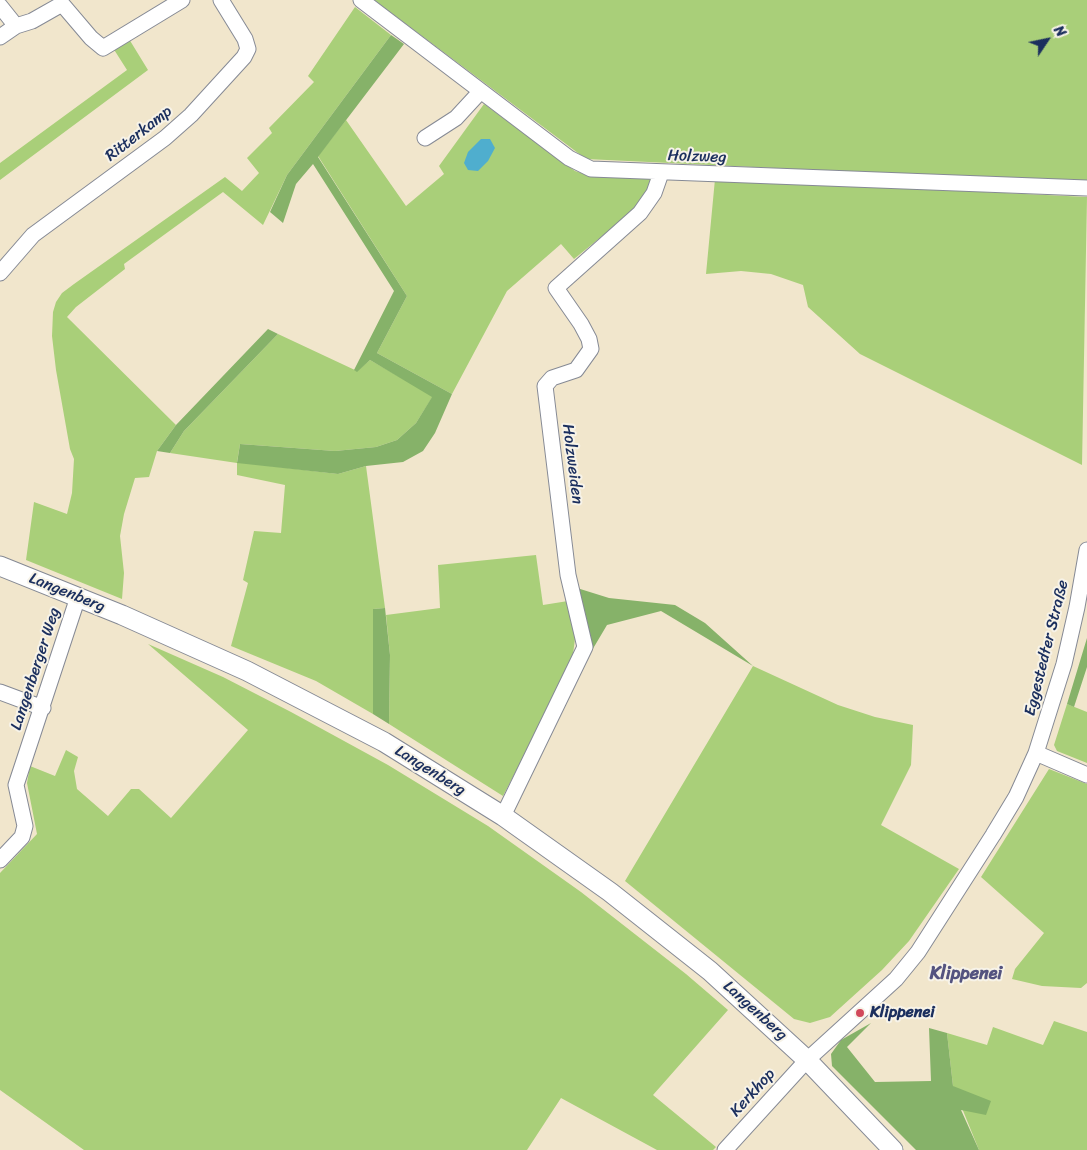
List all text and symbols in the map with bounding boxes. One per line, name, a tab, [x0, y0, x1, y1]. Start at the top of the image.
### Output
north arrow	[1022, 15, 1072, 65]
text: N	[1047, 20, 1073, 42]
street label: Ritterkamp	[102, 102, 176, 166]
street label: Holzweg	[667, 146, 727, 168]
street label: Holzweiden	[558, 423, 586, 505]
street label: Langenberg	[26, 569, 108, 617]
street label: Eggestedter Straße	[1021, 578, 1073, 718]
street label: Langenberger Weg	[7, 605, 65, 733]
street label: Langenberg	[391, 742, 469, 800]
district label: Klippenei	[930, 963, 1002, 985]
street label: Langenberg	[719, 977, 791, 1045]
place label: Klippenei	[870, 1003, 935, 1023]
marker: Klippenei	[854, 1007, 866, 1019]
street label: Kerkhop	[726, 1065, 780, 1121]

